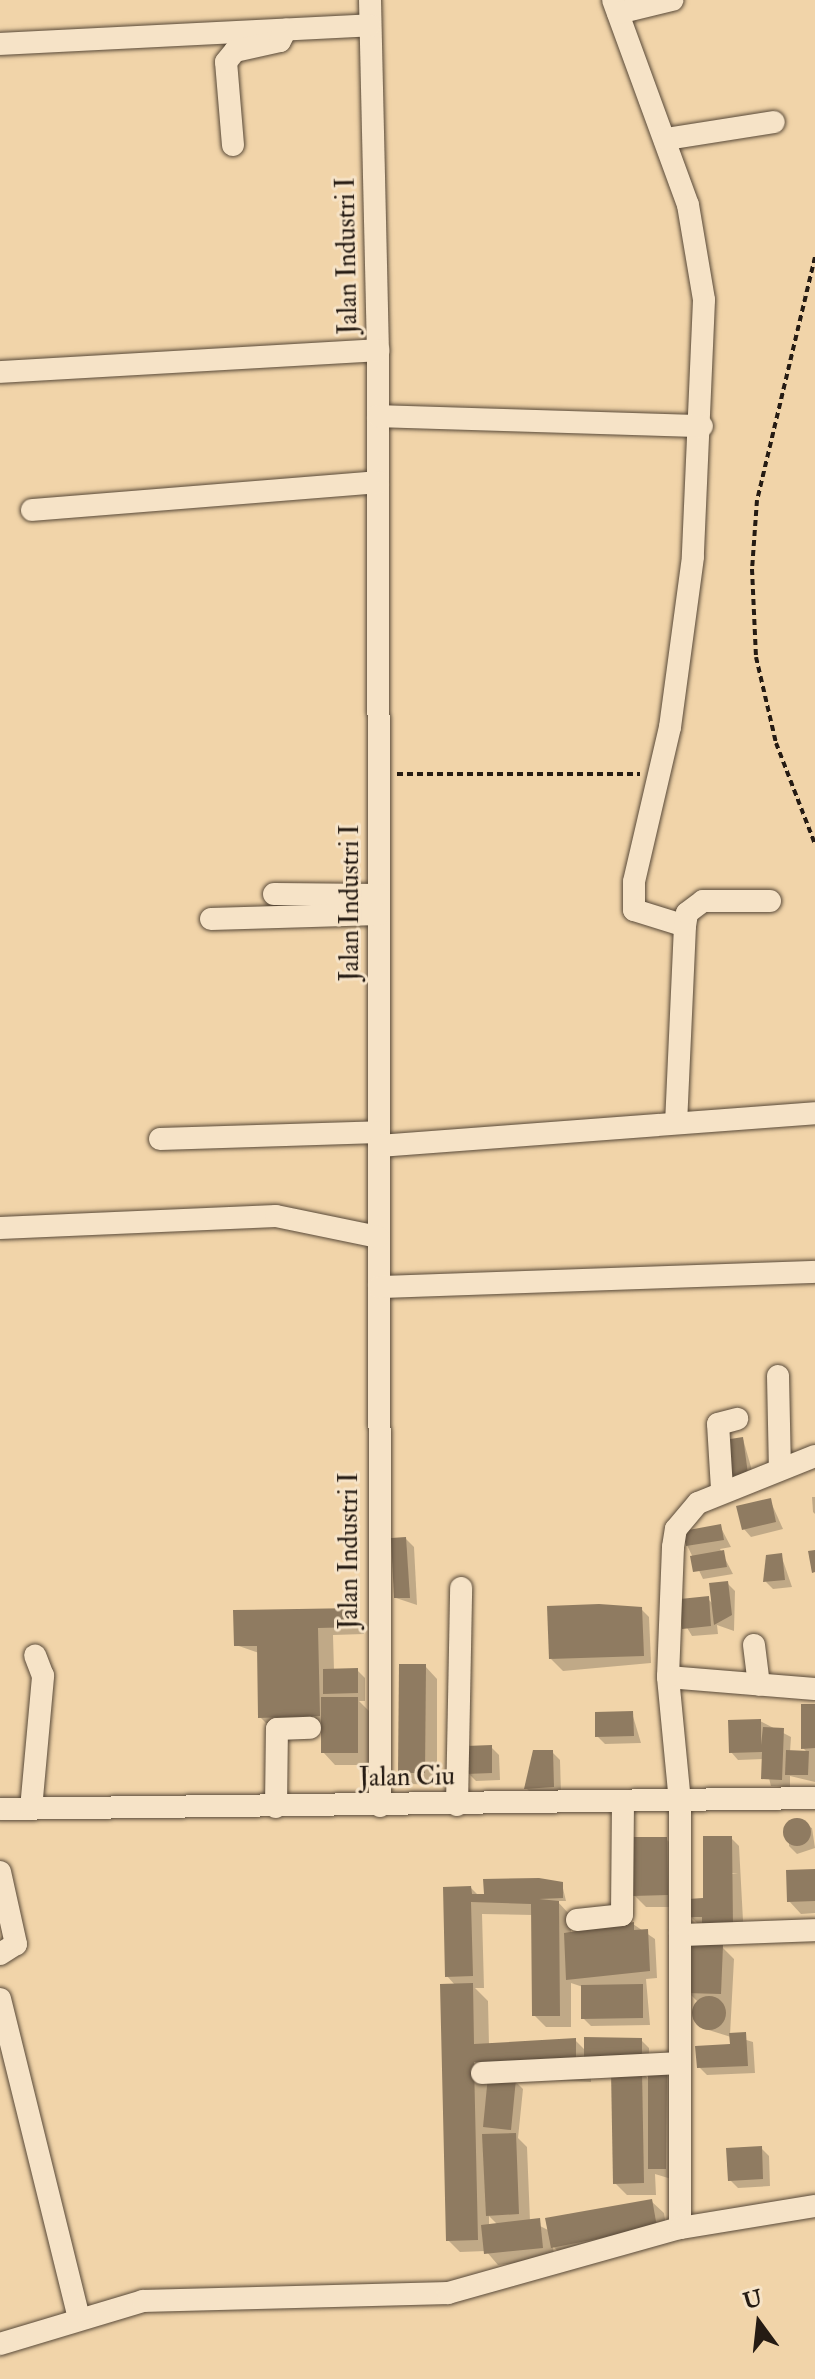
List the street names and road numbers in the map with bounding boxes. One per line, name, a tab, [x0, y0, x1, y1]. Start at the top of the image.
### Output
street label: Jalan Industri I	[331, 177, 365, 335]
street label: Jalan Industri I	[335, 825, 367, 981]
street label: Jalan Industri I	[334, 1473, 366, 1629]
street label: Jalan Ciu	[359, 1762, 455, 1794]

